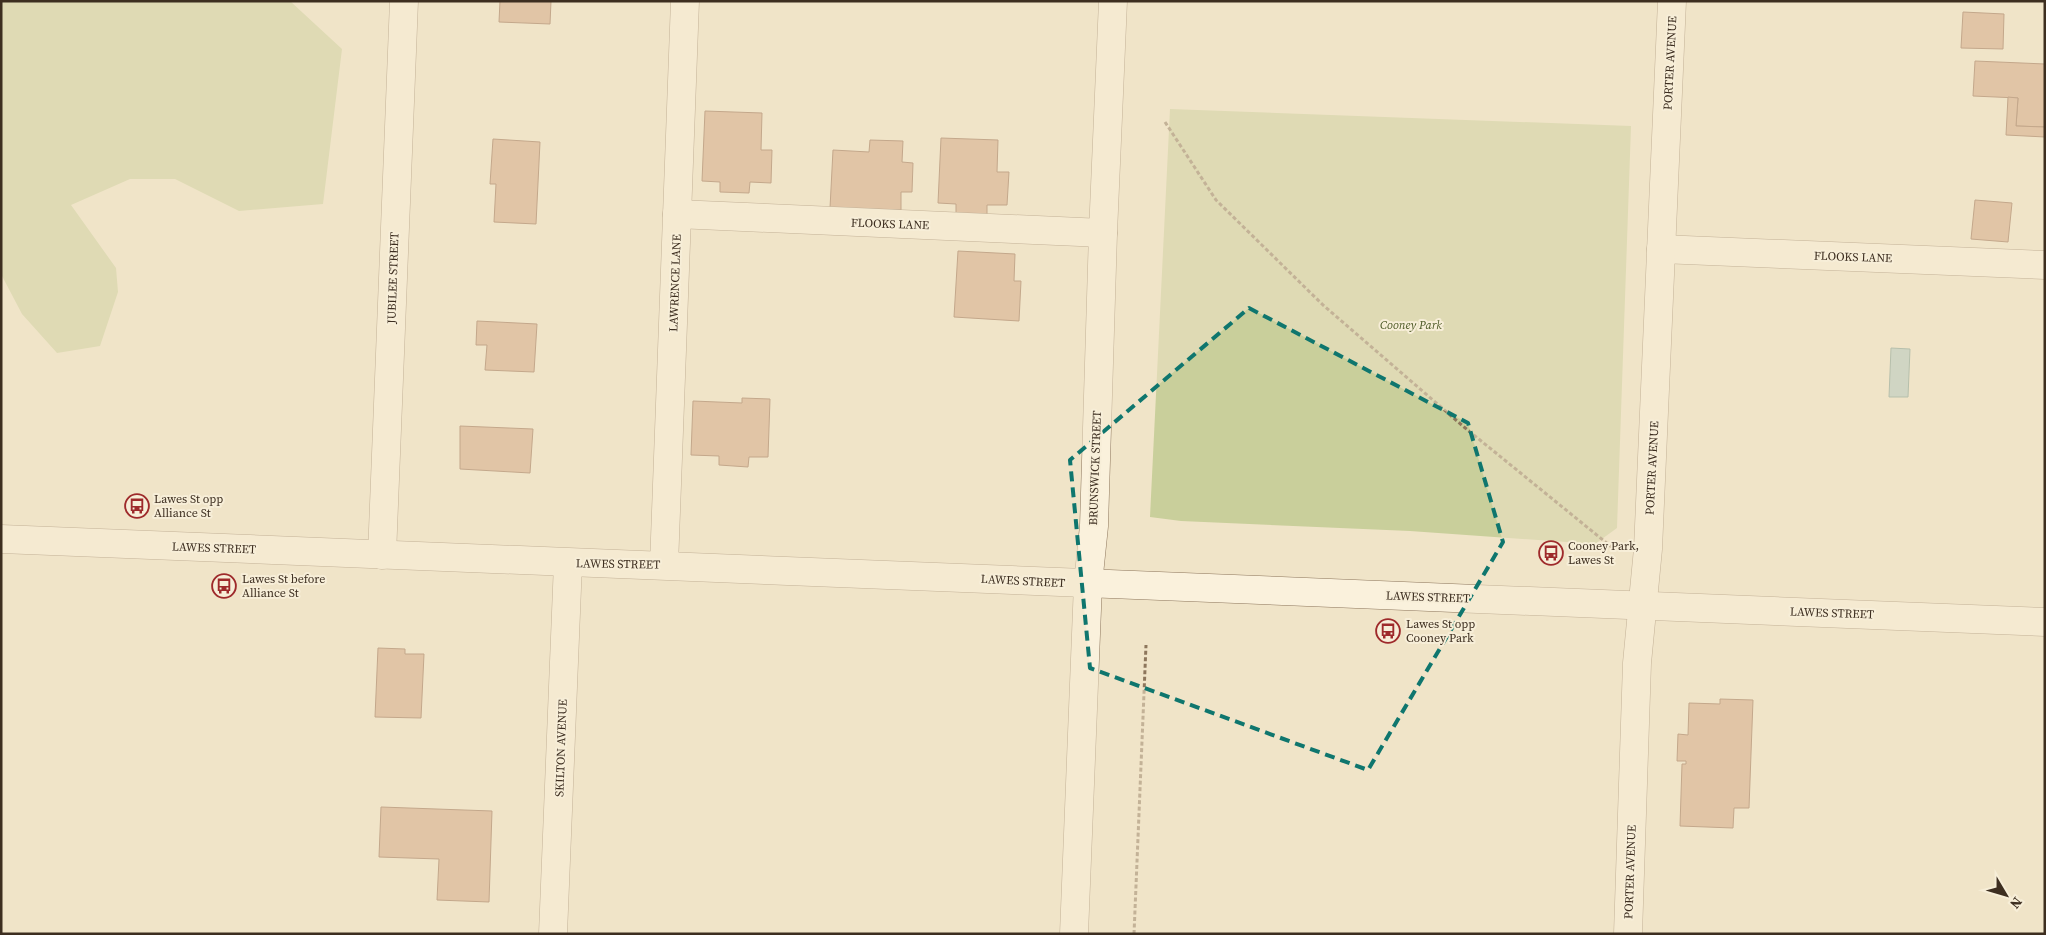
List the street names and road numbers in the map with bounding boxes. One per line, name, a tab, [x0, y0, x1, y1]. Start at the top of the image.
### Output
street label: PORTER AVENUE	[1660, 16, 1680, 110]
street label: FLOOKS LANE	[851, 215, 929, 233]
street label: JUBILEE STREET	[383, 231, 403, 325]
street label: LAWRENCE LANE	[665, 234, 685, 332]
street label: FLOOKS LANE	[1814, 248, 1892, 266]
street label: BRUNSWICK STREET	[1085, 410, 1105, 526]
street label: PORTER AVENUE	[1642, 421, 1662, 515]
street label: LAWES STREET	[172, 539, 257, 557]
street label: LAWES STREET	[576, 555, 661, 573]
street label: LAWES STREET	[980, 571, 1066, 591]
street label: LAWES STREET	[1386, 588, 1471, 606]
street label: LAWES STREET	[1790, 604, 1875, 622]
street label: SKILTON AVENUE	[551, 699, 571, 797]
street label: PORTER AVENUE	[1620, 825, 1640, 919]

